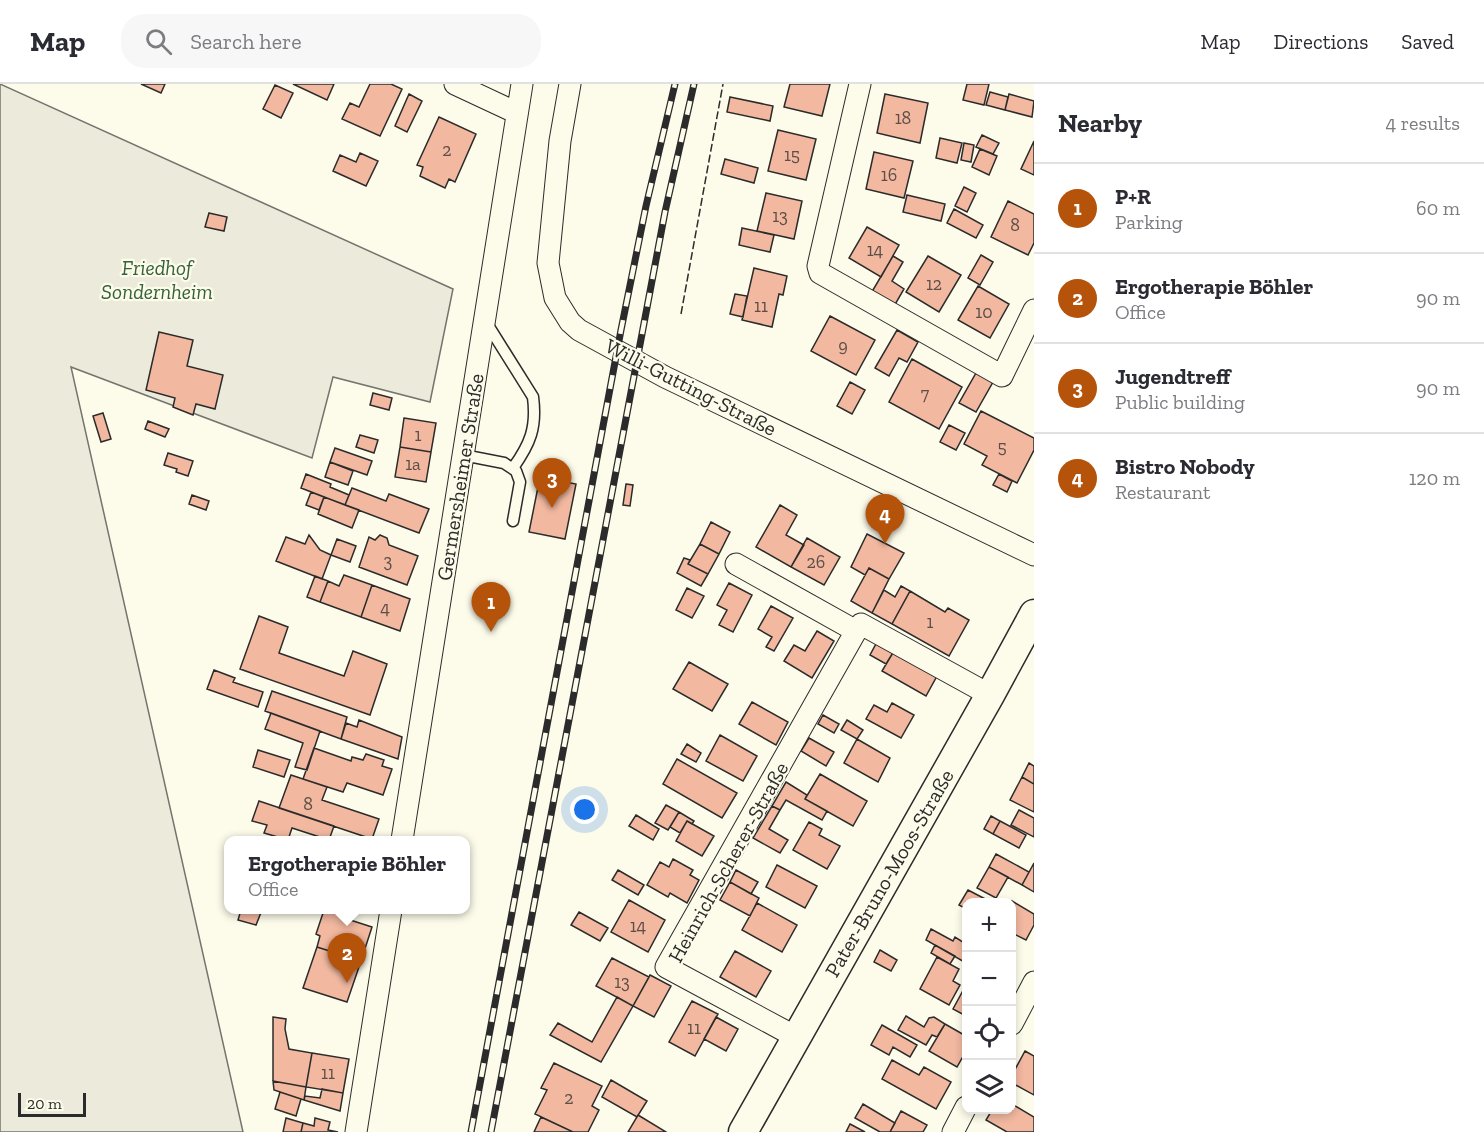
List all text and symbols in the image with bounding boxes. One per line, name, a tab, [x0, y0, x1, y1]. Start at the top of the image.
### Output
search box	[121, 14, 541, 68]
text: Map	[30, 25, 85, 58]
icon: search	[142, 25, 175, 58]
text: Search here	[190, 28, 302, 55]
text: Map	[1201, 29, 1241, 54]
text: Directions	[1274, 29, 1368, 54]
text: Saved	[1401, 29, 1454, 54]
house number: 18	[895, 107, 911, 129]
text: Nearby	[1058, 107, 1142, 139]
text: 4 results	[1385, 111, 1460, 135]
house number: 2	[442, 139, 452, 161]
house number: 15	[784, 144, 800, 166]
house number: 16	[881, 164, 897, 186]
text: P+R	[1115, 183, 1151, 210]
text: 1	[1073, 196, 1082, 220]
text: 60 m	[1416, 196, 1460, 220]
house number: 13	[772, 205, 788, 227]
text: Parking	[1115, 210, 1183, 234]
house number: 8	[1010, 214, 1020, 236]
house number: 14	[867, 239, 884, 261]
park label: Friedhof Sondernheim	[101, 255, 213, 304]
house number: 12	[926, 273, 942, 295]
text: Ergotherapie Böhler	[1115, 273, 1313, 300]
text: 2	[1072, 286, 1083, 310]
text: 90 m	[1416, 286, 1460, 310]
house number: 11	[754, 295, 768, 317]
text: Office	[1115, 300, 1166, 324]
house number: 10	[975, 301, 993, 323]
street label: Willi-Gutting-Straße	[601, 333, 781, 441]
house number: 9	[838, 335, 848, 357]
text: Jugendtreff	[1115, 363, 1230, 390]
street label: Germersheimer Straße	[431, 371, 489, 582]
text: 3	[1072, 376, 1083, 400]
text: 90 m	[1416, 376, 1460, 400]
house number: 7	[921, 383, 930, 405]
text: Public building	[1115, 390, 1245, 414]
house number: 1	[415, 424, 422, 446]
house number: 5	[997, 436, 1007, 458]
house number: 1a	[405, 453, 421, 475]
text: Bistro Nobody	[1115, 453, 1255, 480]
pin: 3	[532, 458, 572, 508]
text: 4	[1072, 466, 1083, 490]
text: 120 m	[1409, 466, 1460, 490]
text: Restaurant	[1115, 480, 1211, 504]
pin: 4	[866, 494, 904, 544]
house number: 3	[384, 550, 393, 572]
house number: 26	[807, 551, 825, 573]
pin: 1	[472, 582, 510, 632]
house number: 4	[380, 597, 390, 619]
house number: 1	[927, 611, 934, 633]
street label: Heinrich-Scherer-Straße	[662, 757, 794, 967]
street label: Pater-Bruno-Moos-Straße	[819, 765, 959, 981]
house number: 8	[303, 793, 313, 815]
your location	[570, 795, 599, 824]
popup	[224, 836, 470, 914]
text: Ergotherapie Böhler	[248, 850, 446, 877]
text: Office	[248, 877, 298, 901]
map controls	[962, 898, 1016, 1114]
button: +	[962, 898, 1016, 952]
house number: 14	[630, 915, 647, 937]
pin: 2	[328, 934, 366, 983]
button: −	[962, 952, 1016, 1006]
house number: 13	[614, 971, 630, 993]
button: locate	[962, 1006, 1016, 1060]
house number: 11	[687, 1017, 701, 1039]
button: layers	[962, 1060, 1016, 1114]
house number: 11	[321, 1062, 335, 1084]
house number: 2	[564, 1087, 574, 1109]
scale bar	[18, 1090, 86, 1118]
text: 20 m	[27, 1094, 62, 1113]

